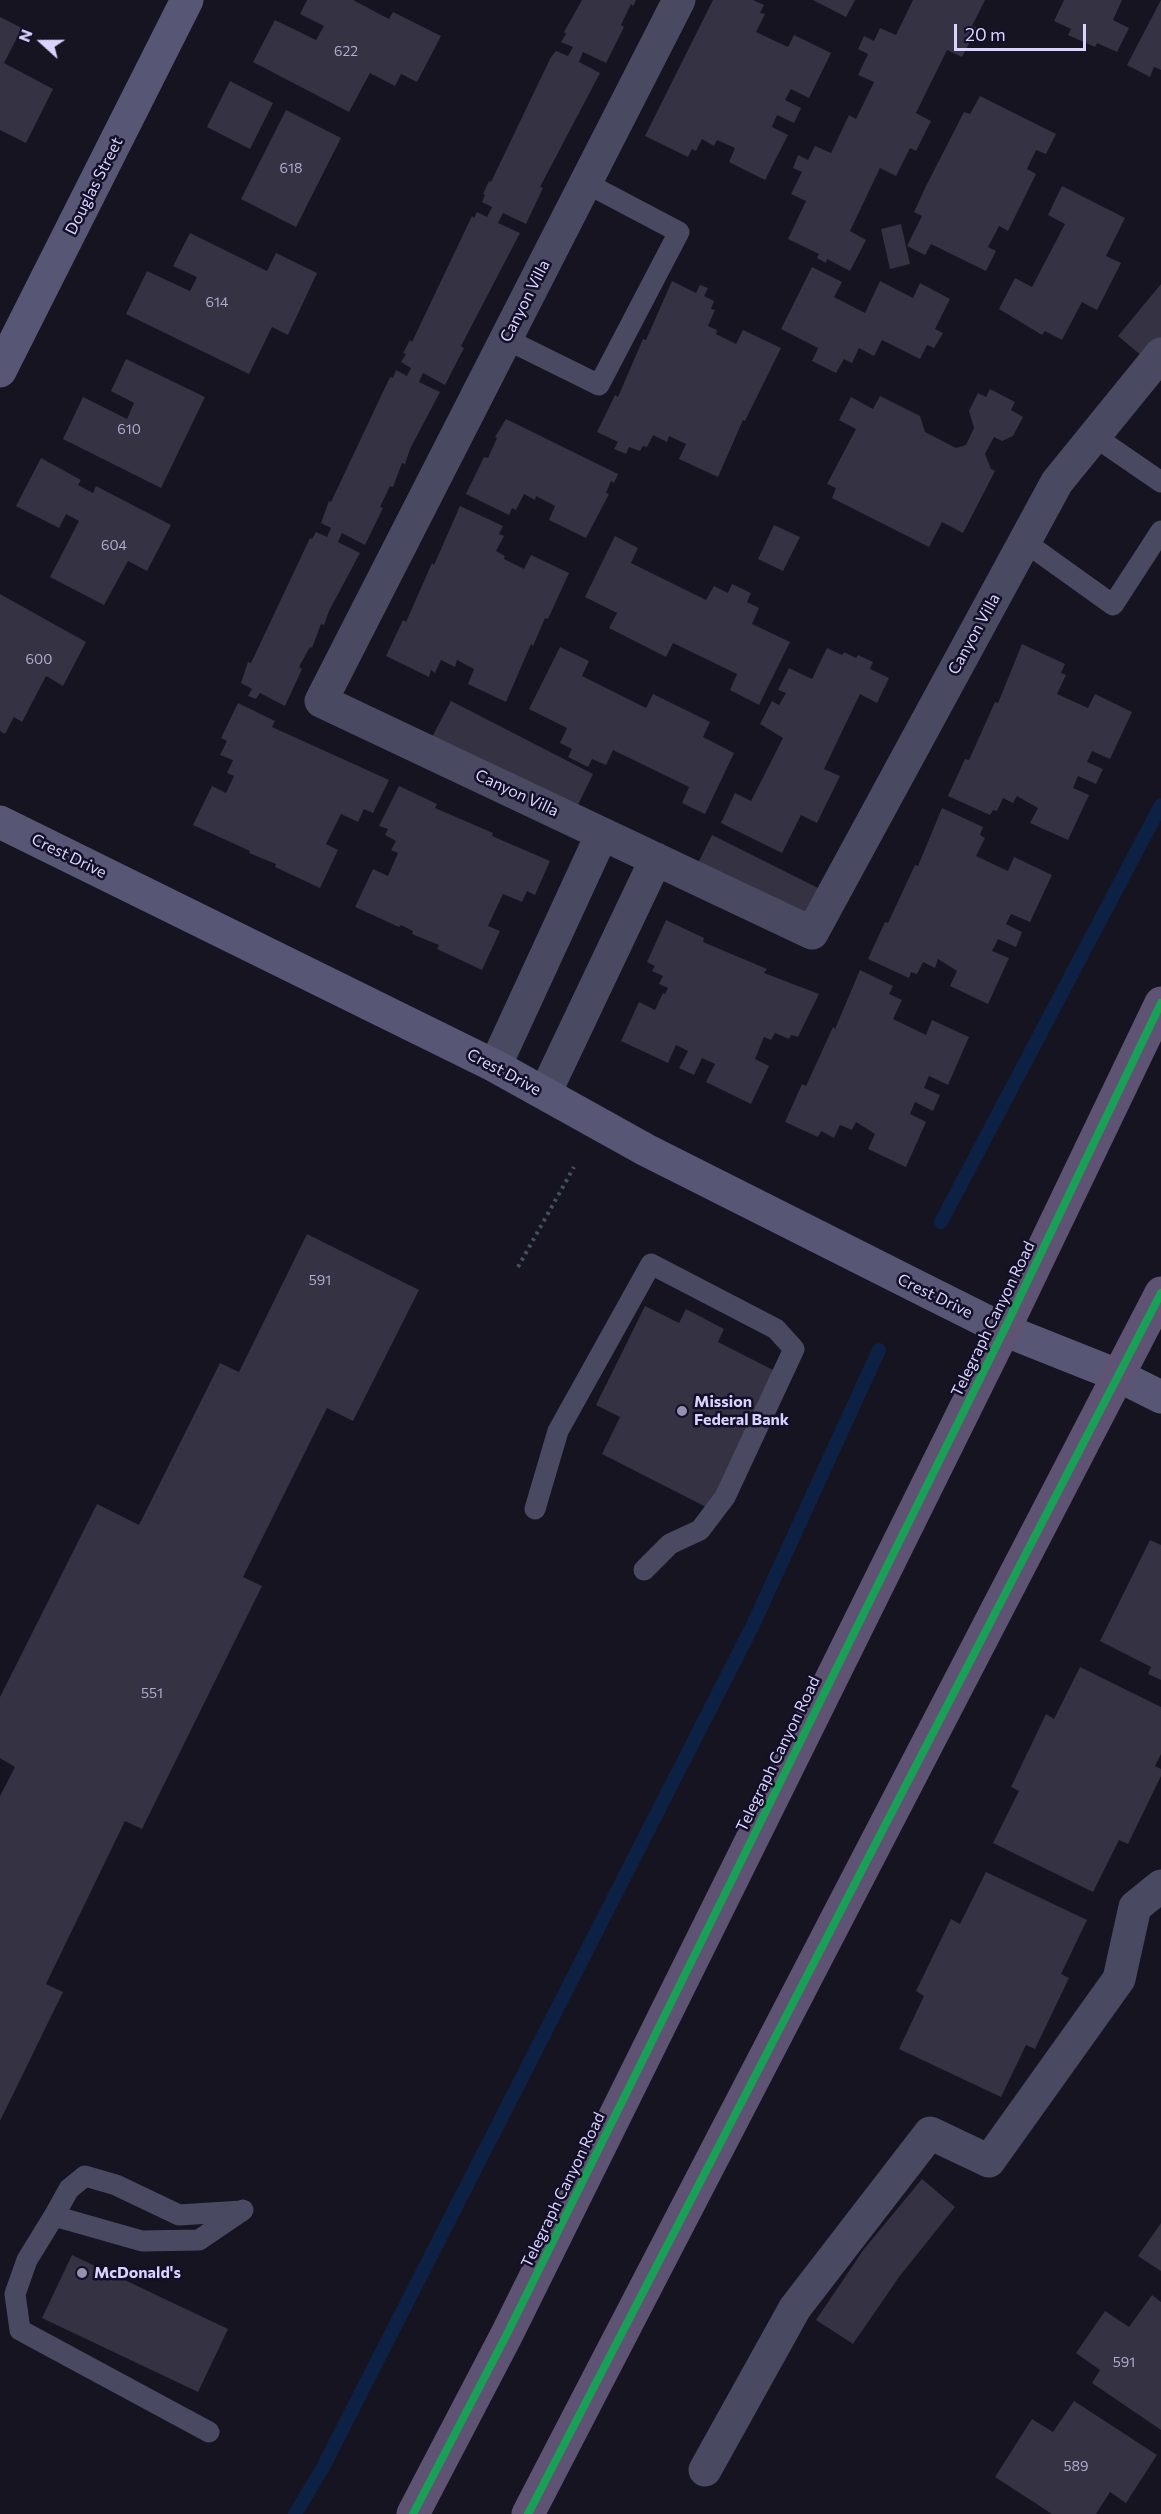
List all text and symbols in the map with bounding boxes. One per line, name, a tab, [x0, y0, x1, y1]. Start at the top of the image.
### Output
north arrow	[12, 12, 72, 72]
scale bar	[957, 12, 1089, 50]
text: 20 m	[965, 23, 1006, 45]
text: N	[14, 26, 36, 44]
house number: 622	[334, 43, 358, 59]
street label: Douglas Street	[61, 134, 127, 238]
house number: 618	[280, 160, 302, 176]
street label: Canyon Villa	[496, 257, 554, 345]
house number: 614	[206, 294, 228, 310]
house number: 610	[117, 421, 141, 437]
house number: 604	[101, 537, 127, 553]
street label: Canyon Villa	[944, 590, 1004, 678]
house number: 600	[26, 651, 52, 667]
street label: Canyon Villa	[472, 765, 562, 821]
street label: Crest Drive	[28, 830, 110, 882]
street label: Crest Drive	[464, 1045, 544, 1099]
street label: Telegraph Canyon Road	[947, 1238, 1039, 1400]
street label: Crest Drive	[894, 1270, 976, 1322]
house number: 591	[309, 1272, 331, 1288]
place label: Mission Federal Bank	[694, 1392, 789, 1430]
marker: Mission Federal Bank	[675, 1404, 689, 1418]
street label: Telegraph Canyon Road	[732, 1673, 824, 1835]
house number: 551	[141, 1685, 163, 1701]
street label: Telegraph Canyon Road	[517, 2109, 609, 2271]
place label: McDonald's	[94, 2263, 181, 2283]
marker: McDonald's	[75, 2266, 89, 2280]
house number: 591	[1113, 2354, 1135, 2370]
house number: 589	[1063, 2458, 1089, 2474]

